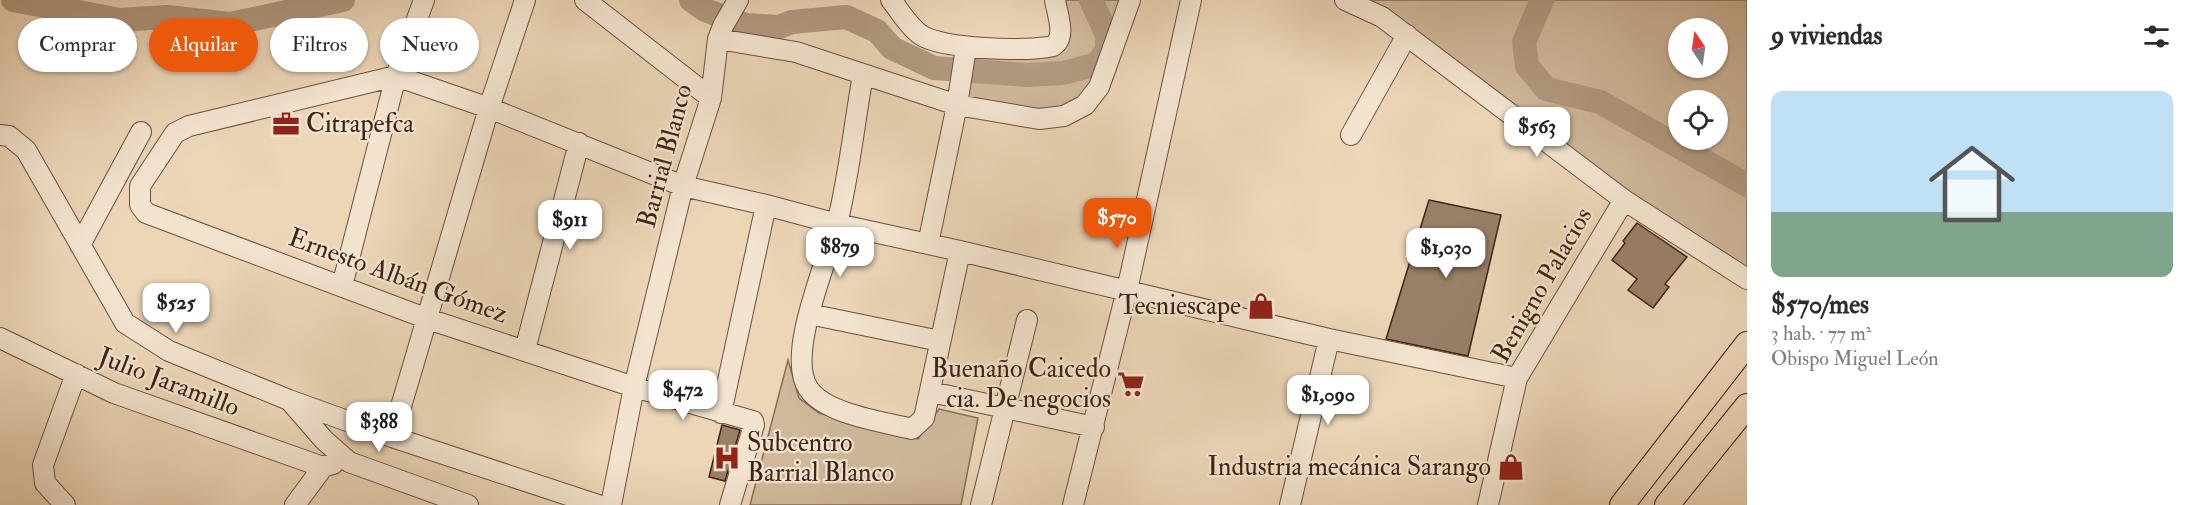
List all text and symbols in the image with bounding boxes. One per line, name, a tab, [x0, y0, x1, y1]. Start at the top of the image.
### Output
chip: Comprar	[18, 18, 137, 72]
chip: Alquilar	[149, 18, 258, 72]
chip: Filtros	[270, 18, 368, 72]
chip: Nuevo	[380, 18, 479, 72]
north arrow	[1668, 18, 1728, 78]
map controls	[1668, 18, 1728, 150]
text: 9 viviendas	[1771, 20, 1882, 52]
icon: filters	[2140, 20, 2173, 53]
street label: Barrial Blanco	[630, 81, 700, 231]
button: locate	[1668, 90, 1728, 150]
pin: $563	[1501, 107, 1573, 158]
place label: Citrapefca	[306, 108, 414, 141]
office icon: Citrapefca	[271, 109, 301, 139]
text: $563	[1518, 114, 1556, 139]
icon: home	[1918, 130, 2026, 238]
pin: $570	[1081, 198, 1153, 249]
pin: $911	[534, 200, 606, 251]
street label: Benigno Palacios	[1485, 202, 1599, 368]
text: $570	[1097, 205, 1137, 230]
text: $911	[552, 207, 588, 232]
street label: Ernesto Albán Gómez	[284, 221, 512, 331]
pin: $879	[804, 227, 876, 278]
pin: $1,030	[1397, 228, 1495, 279]
text: $879	[820, 234, 860, 259]
text: $1,030	[1420, 235, 1472, 260]
pin: $525	[140, 283, 212, 334]
text: $570/mes	[1771, 289, 1869, 321]
text: $525	[157, 290, 195, 315]
place label: Tecniescape	[1118, 290, 1241, 323]
shop icon: Tecniescape	[1246, 291, 1276, 321]
text: 3 hab. · 77 m²	[1771, 321, 1871, 346]
street label: Julio Jaramillo	[93, 340, 244, 424]
text: Obispo Miguel León	[1771, 346, 1939, 371]
place label: Buenaño Caicedo cia. De negocios	[931, 353, 1111, 415]
supermarket icon: Buenaño Caicedo cia. De negocios	[1116, 369, 1146, 399]
pin: $472	[647, 370, 719, 421]
pin: $1,090	[1279, 375, 1377, 426]
text: $472	[663, 377, 703, 402]
text: $1,090	[1301, 382, 1355, 407]
pin: $388	[343, 402, 415, 453]
text: $388	[360, 409, 398, 434]
place label: Subcentro Barrial Blanco	[747, 427, 894, 489]
hospital icon: Subcentro Barrial Blanco	[712, 443, 742, 473]
place label: Industria mecánica Sarango	[1208, 451, 1491, 483]
shop icon: Industria mecánica Sarango	[1496, 452, 1526, 482]

